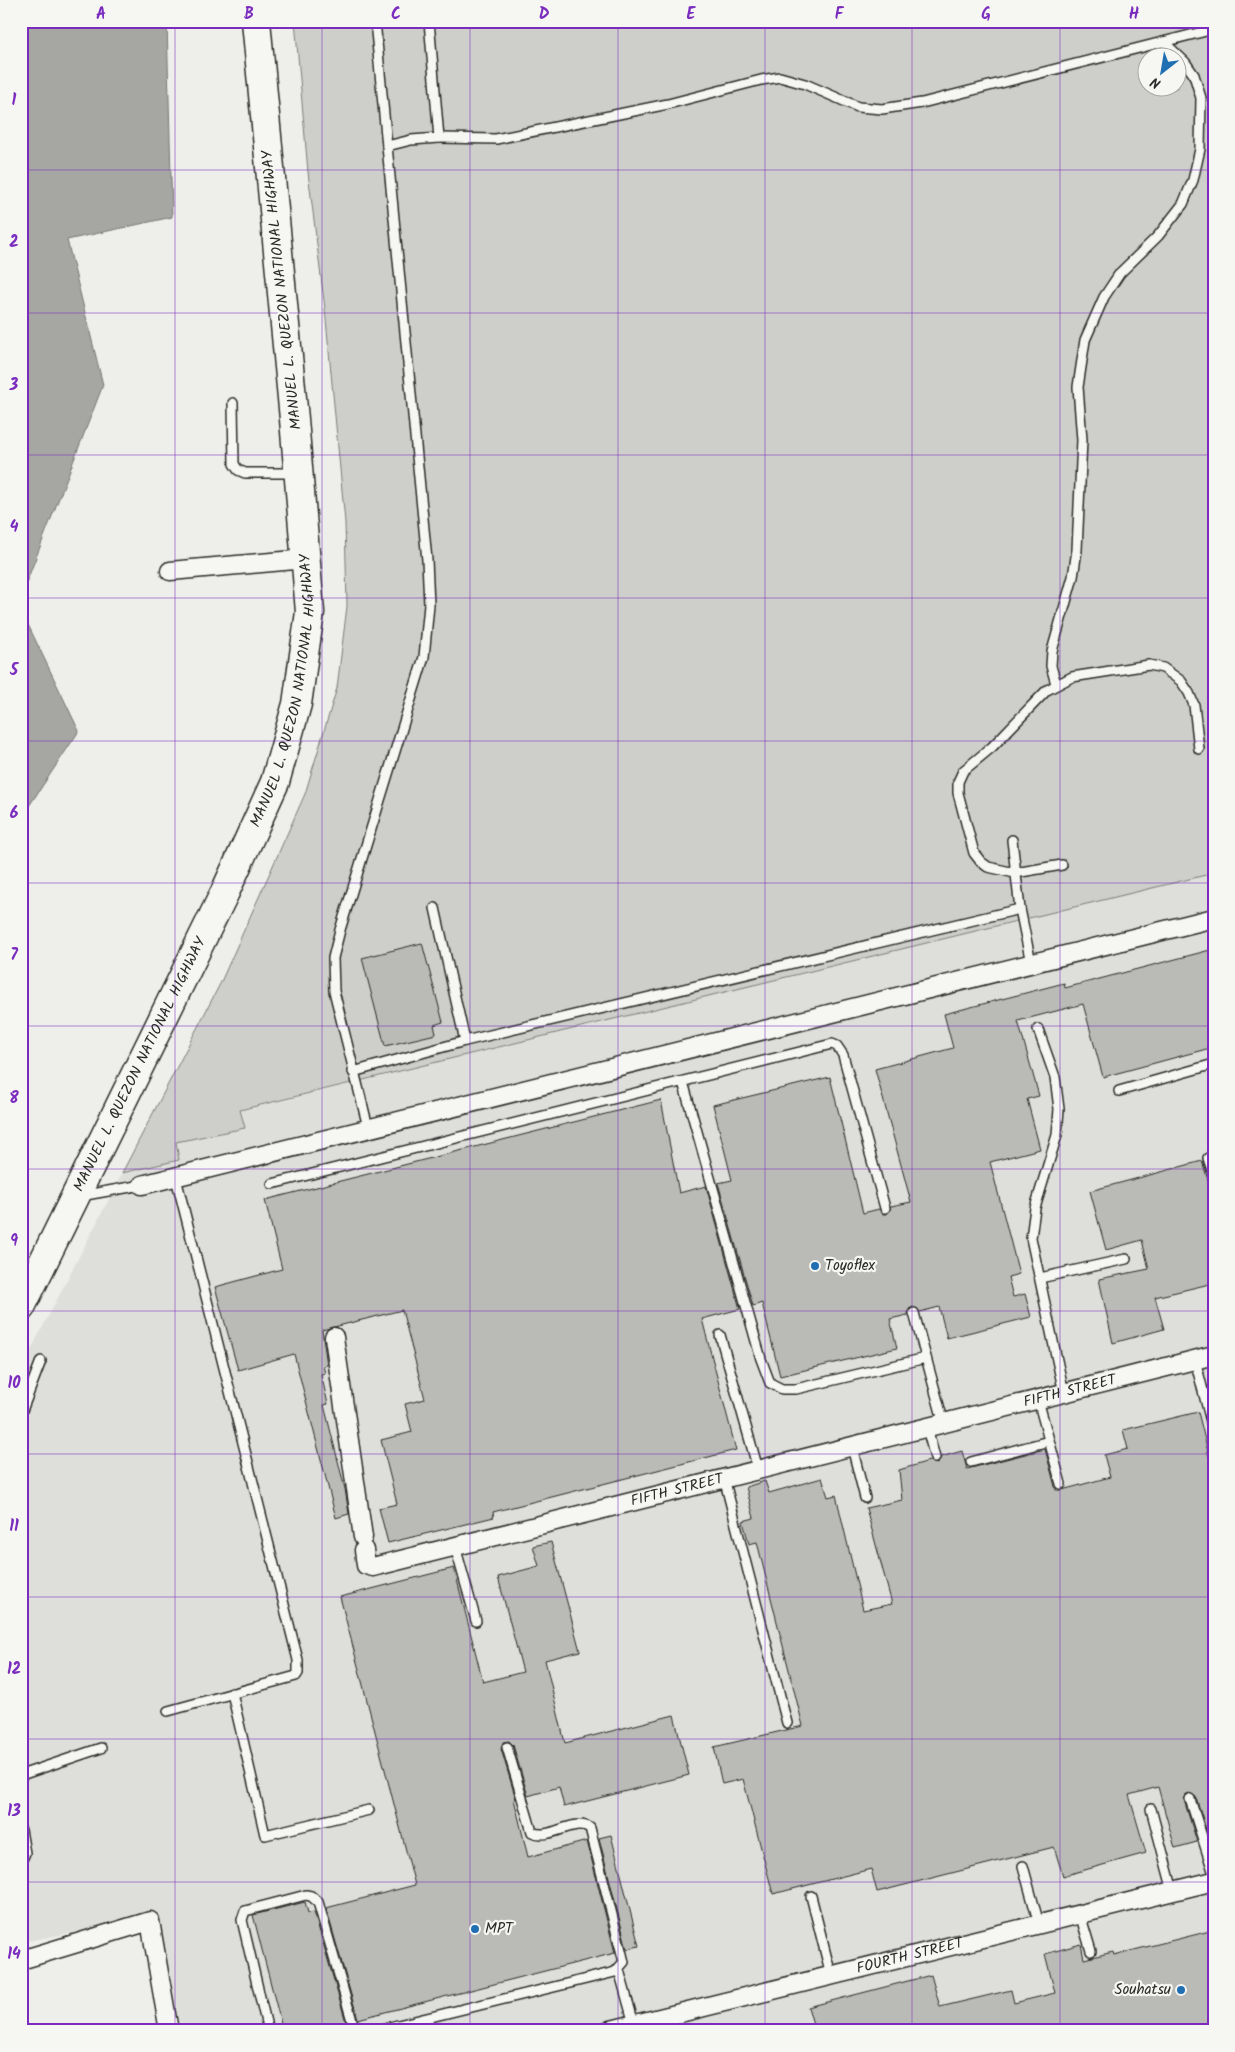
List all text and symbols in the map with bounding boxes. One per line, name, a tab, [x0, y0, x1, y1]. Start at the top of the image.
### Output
text: A	[96, 2, 106, 27]
text: B	[244, 2, 254, 27]
text: C	[391, 2, 401, 27]
text: D	[539, 2, 550, 27]
text: E	[687, 2, 697, 27]
text: F	[835, 2, 845, 27]
text: G	[981, 2, 991, 27]
text: H	[1129, 2, 1139, 27]
north arrow	[1138, 48, 1188, 98]
text: N	[1146, 70, 1165, 94]
text: 1	[12, 88, 17, 113]
street label: MANUEL L. QUEZON NATIONAL HIGHWAY	[255, 148, 309, 431]
text: 2	[9, 230, 19, 255]
text: 3	[9, 373, 19, 398]
text: 4	[10, 515, 19, 540]
street label: MANUEL L. QUEZON NATIONAL HIGHWAY	[244, 552, 323, 831]
text: 5	[9, 658, 20, 683]
text: 6	[10, 801, 19, 826]
street label: MANUEL L. QUEZON NATIONAL HIGHWAY	[67, 932, 213, 1196]
text: 7	[10, 943, 18, 968]
text: 8	[9, 1086, 19, 1111]
text: 9	[10, 1229, 18, 1254]
place label: Toyoflex	[825, 1254, 876, 1278]
marker: Toyoflex	[809, 1260, 821, 1272]
street label: FIFTH STREET	[1021, 1368, 1121, 1415]
text: 10	[7, 1371, 21, 1396]
street label: FIFTH STREET	[628, 1467, 728, 1514]
text: 11	[9, 1514, 19, 1539]
text: 12	[7, 1657, 21, 1682]
text: 13	[7, 1799, 21, 1824]
place label: MPT	[485, 1917, 515, 1941]
marker: MPT	[469, 1923, 481, 1935]
street label: FOURTH STREET	[854, 1931, 968, 1981]
text: 14	[7, 1942, 21, 1967]
place label: Souhatsu	[1115, 1978, 1171, 2002]
marker: Souhatsu	[1175, 1984, 1187, 1996]

